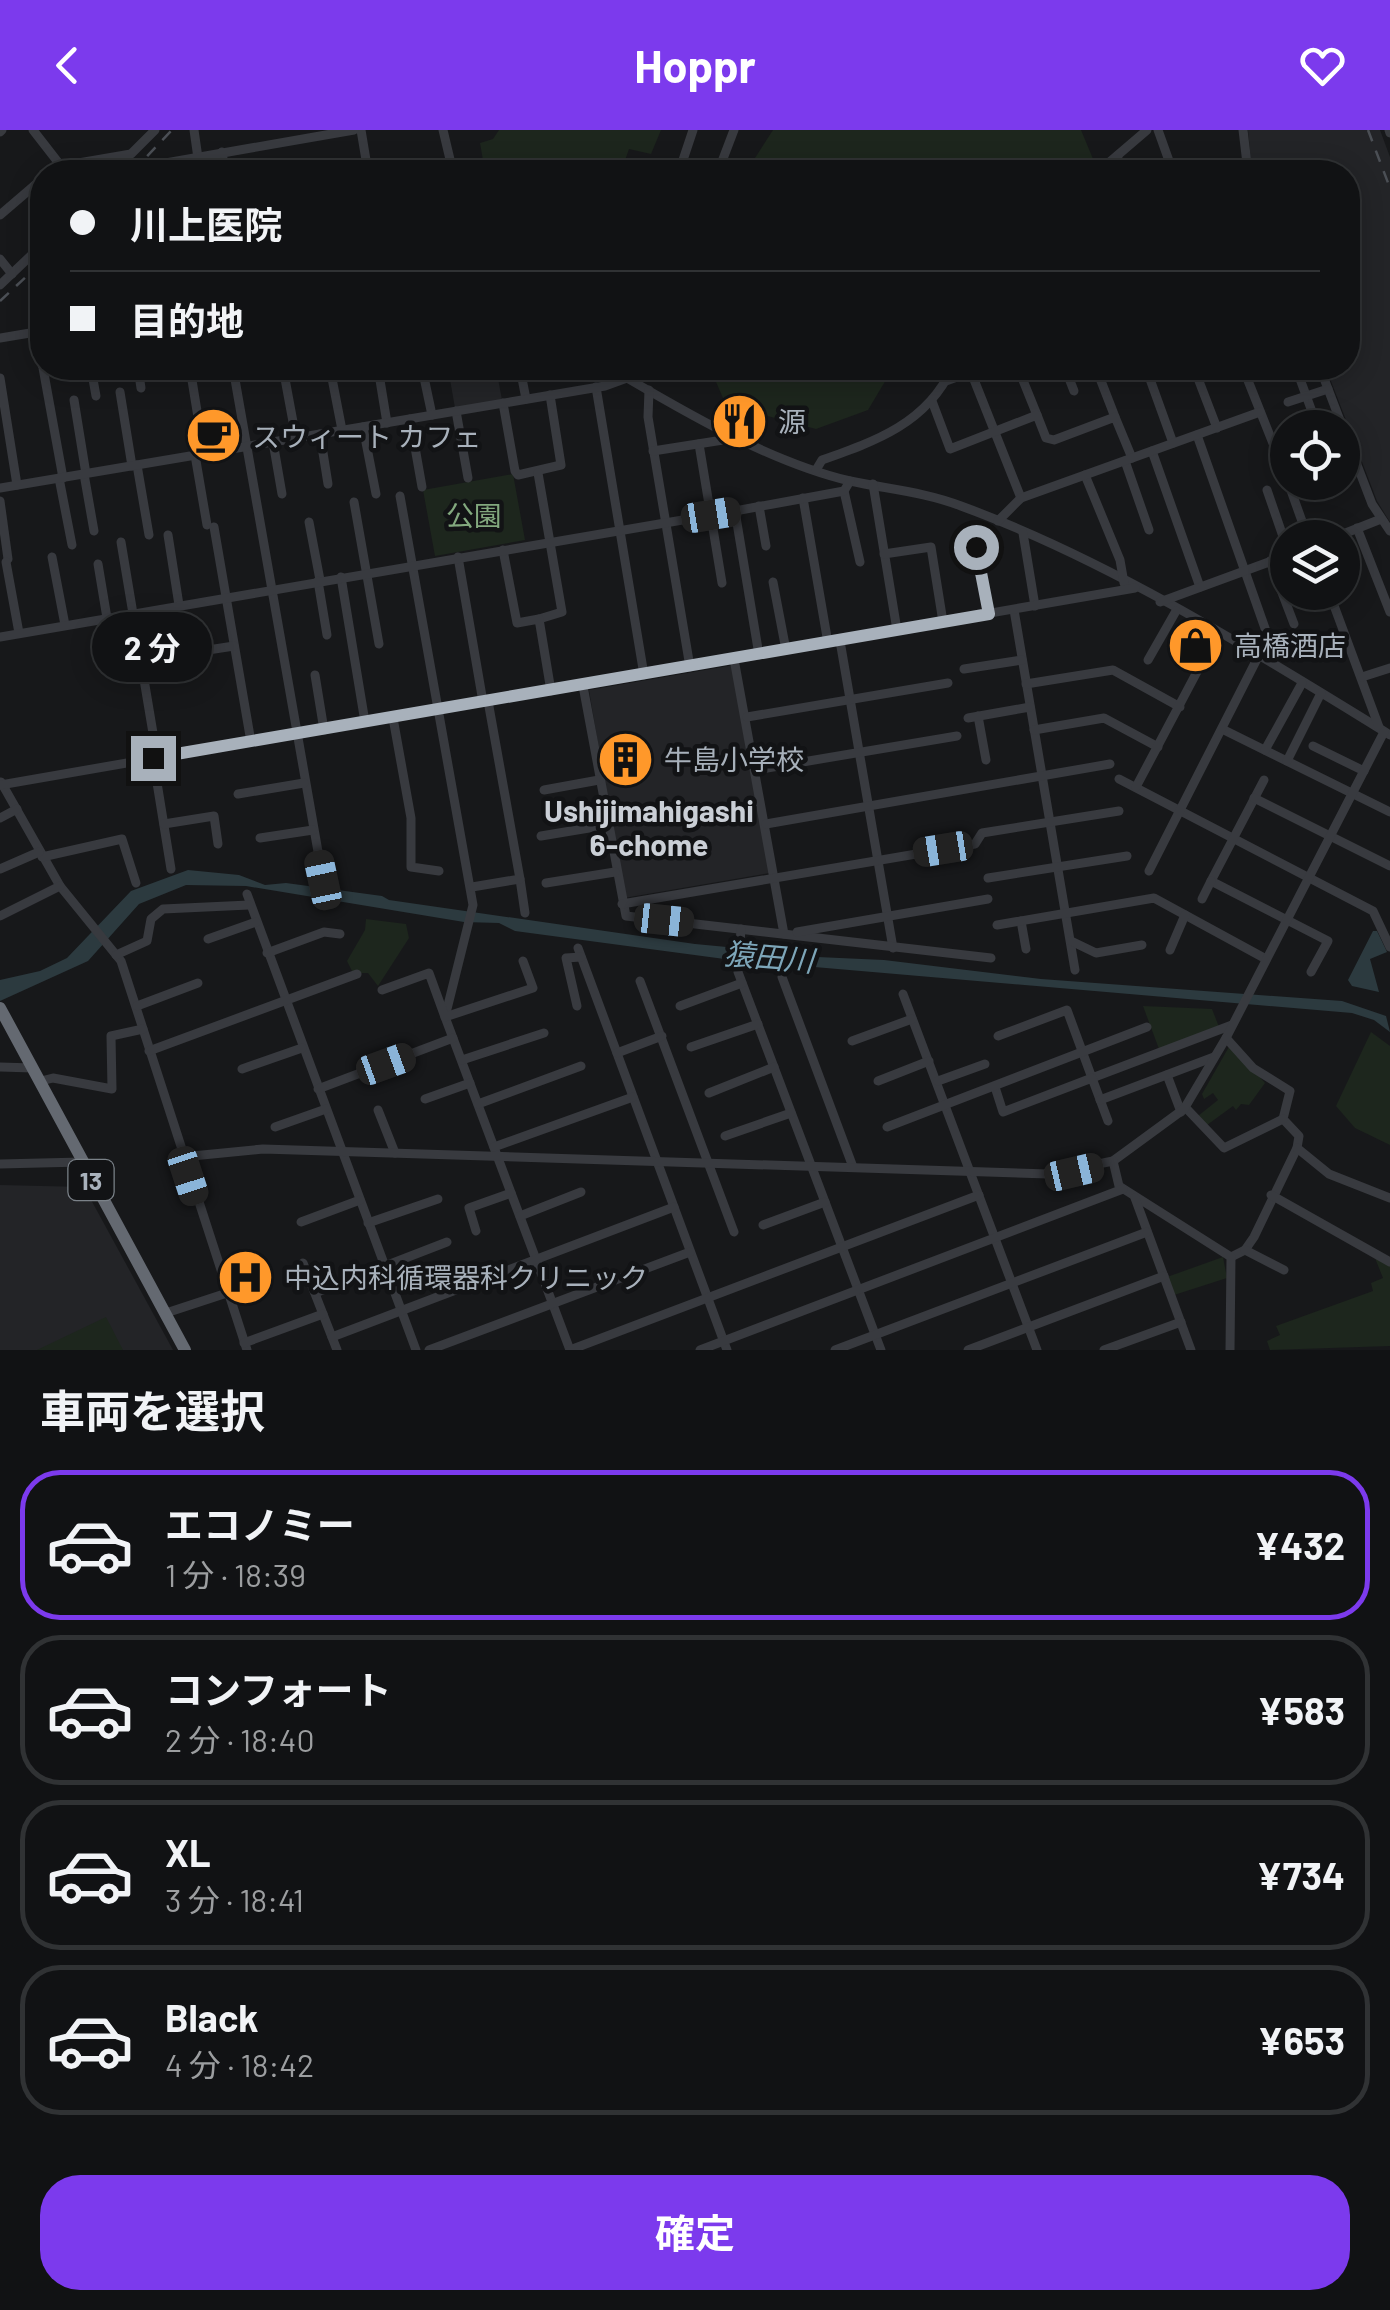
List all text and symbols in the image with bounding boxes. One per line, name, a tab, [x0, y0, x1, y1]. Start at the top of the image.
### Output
icon: back	[40, 38, 95, 93]
text: Hoppr	[634, 38, 756, 92]
icon: heart	[1295, 38, 1350, 93]
text: 川上医院	[130, 201, 282, 247]
text: 目的地	[130, 297, 244, 343]
restaurant icon: 源	[709, 391, 769, 451]
place label: 源	[778, 404, 806, 438]
cafe icon: スウィート カフェ	[183, 406, 243, 466]
map controls	[1270, 410, 1360, 610]
button: locate	[1270, 410, 1360, 500]
place label: スウィート カフェ	[252, 419, 482, 453]
car	[679, 495, 743, 535]
park label: 公園	[446, 498, 502, 532]
button: layers	[1270, 520, 1360, 610]
route start	[954, 525, 999, 570]
callout: 2 分	[93, 613, 213, 683]
shop icon: 高橋酒店	[1165, 615, 1225, 675]
text: 2 分	[124, 628, 180, 666]
place label: 高橋酒店	[1234, 628, 1346, 662]
building icon: 牛島小学校	[595, 729, 655, 789]
route end	[131, 736, 176, 781]
place label: 牛島小学校	[664, 742, 804, 776]
district label: Ushijimahigashi 6-chome	[544, 792, 754, 862]
car	[911, 829, 975, 869]
car	[302, 848, 344, 912]
car	[633, 902, 695, 938]
water label: 猿田川	[723, 934, 818, 978]
car	[353, 1040, 419, 1088]
car	[164, 1143, 212, 1209]
car	[1041, 1151, 1107, 1193]
road number: 13	[68, 1160, 114, 1200]
hospital icon: 中込内科循環器科クリニック	[215, 1247, 275, 1307]
place label: 中込内科循環器科クリニック	[284, 1260, 648, 1294]
text: 車両を選択	[40, 1383, 265, 1437]
icon: car	[45, 1500, 135, 1590]
text: エコノミー	[165, 1501, 355, 1547]
text: ¥432	[1254, 1522, 1345, 1568]
text: 1 分 · 18:39	[165, 1555, 306, 1593]
icon: car	[45, 1665, 135, 1755]
text: コンフォート	[165, 1666, 392, 1712]
text: ¥583	[1257, 1687, 1345, 1733]
text: 2 分 · 18:40	[165, 1720, 315, 1758]
text: XL	[165, 1829, 211, 1875]
icon: car	[45, 1830, 135, 1920]
text: ¥734	[1257, 1852, 1345, 1898]
text: 3 分 · 18:41	[165, 1880, 304, 1918]
text: Black	[165, 1994, 259, 2040]
icon: car	[45, 1995, 135, 2085]
text: ¥653	[1258, 2017, 1345, 2063]
text: 4 分 · 18:42	[165, 2045, 314, 2083]
button: 確定	[40, 2175, 1350, 2290]

